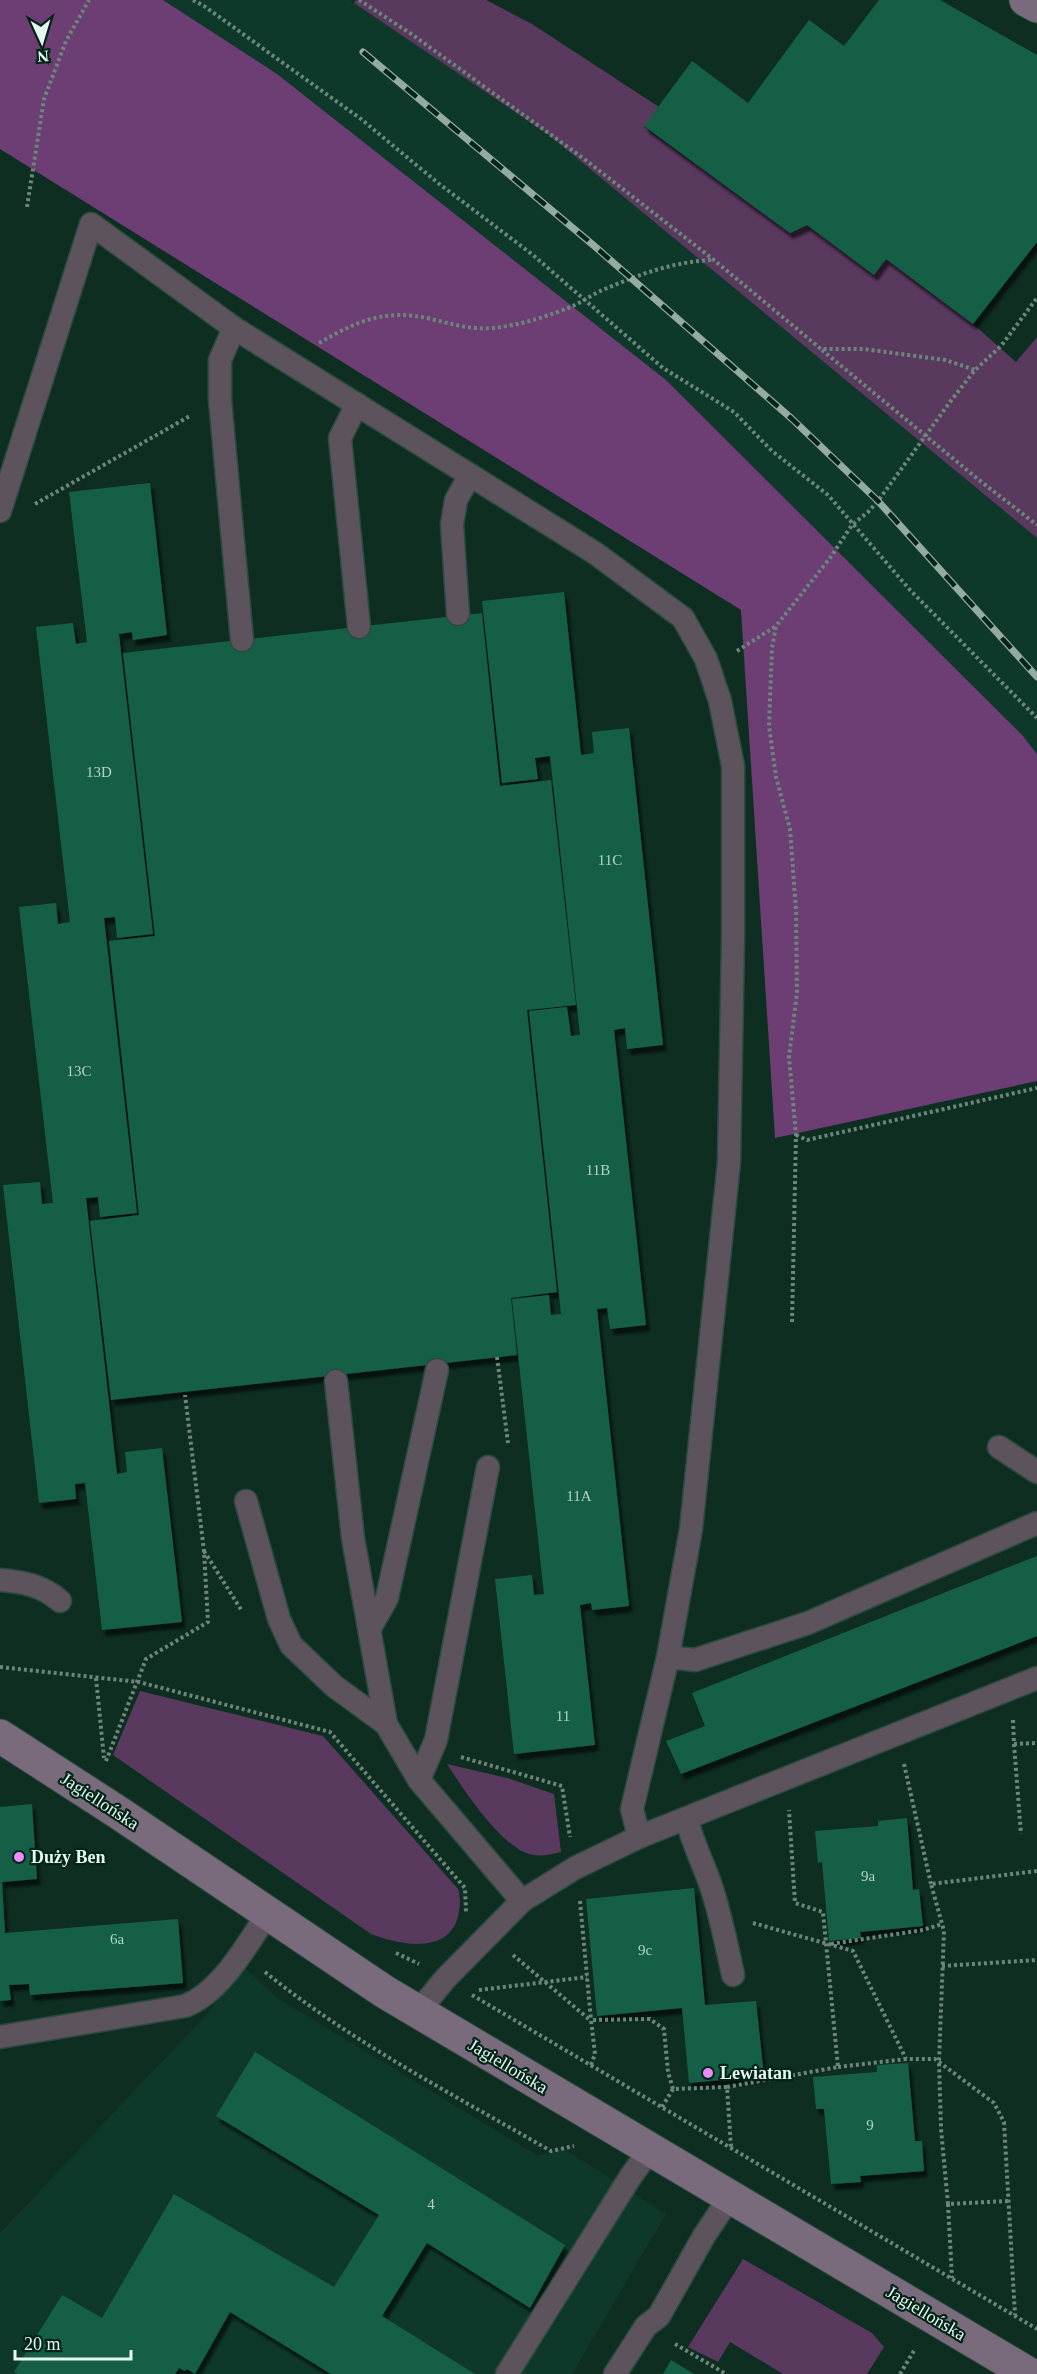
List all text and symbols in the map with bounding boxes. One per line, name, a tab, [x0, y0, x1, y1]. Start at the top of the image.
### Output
north arrow	[12, 12, 72, 72]
text: N	[36, 48, 49, 65]
house number: 13D	[86, 764, 112, 780]
house number: 11C	[598, 852, 622, 868]
house number: 13C	[66, 1063, 92, 1079]
house number: 11B	[586, 1162, 610, 1178]
house number: 11A	[566, 1488, 592, 1504]
house number: 11	[556, 1708, 570, 1724]
street label: Jagiellońska	[57, 1768, 143, 1834]
place label: Duży Ben	[31, 1847, 106, 1867]
marker: Duży Ben	[12, 1850, 26, 1864]
house number: 9a	[861, 1868, 875, 1884]
house number: 6a	[110, 1931, 124, 1947]
house number: 9c	[638, 1942, 652, 1958]
street label: Jagiellońska	[465, 2035, 551, 2097]
place label: Lewiatan	[720, 2063, 792, 2083]
marker: Lewiatan	[701, 2066, 715, 2080]
house number: 9	[866, 2117, 874, 2133]
house number: 4	[427, 2196, 435, 2212]
street label: Jagiellońska	[883, 2282, 969, 2344]
scale bar	[15, 2323, 130, 2361]
text: 20 m	[24, 2334, 61, 2354]

